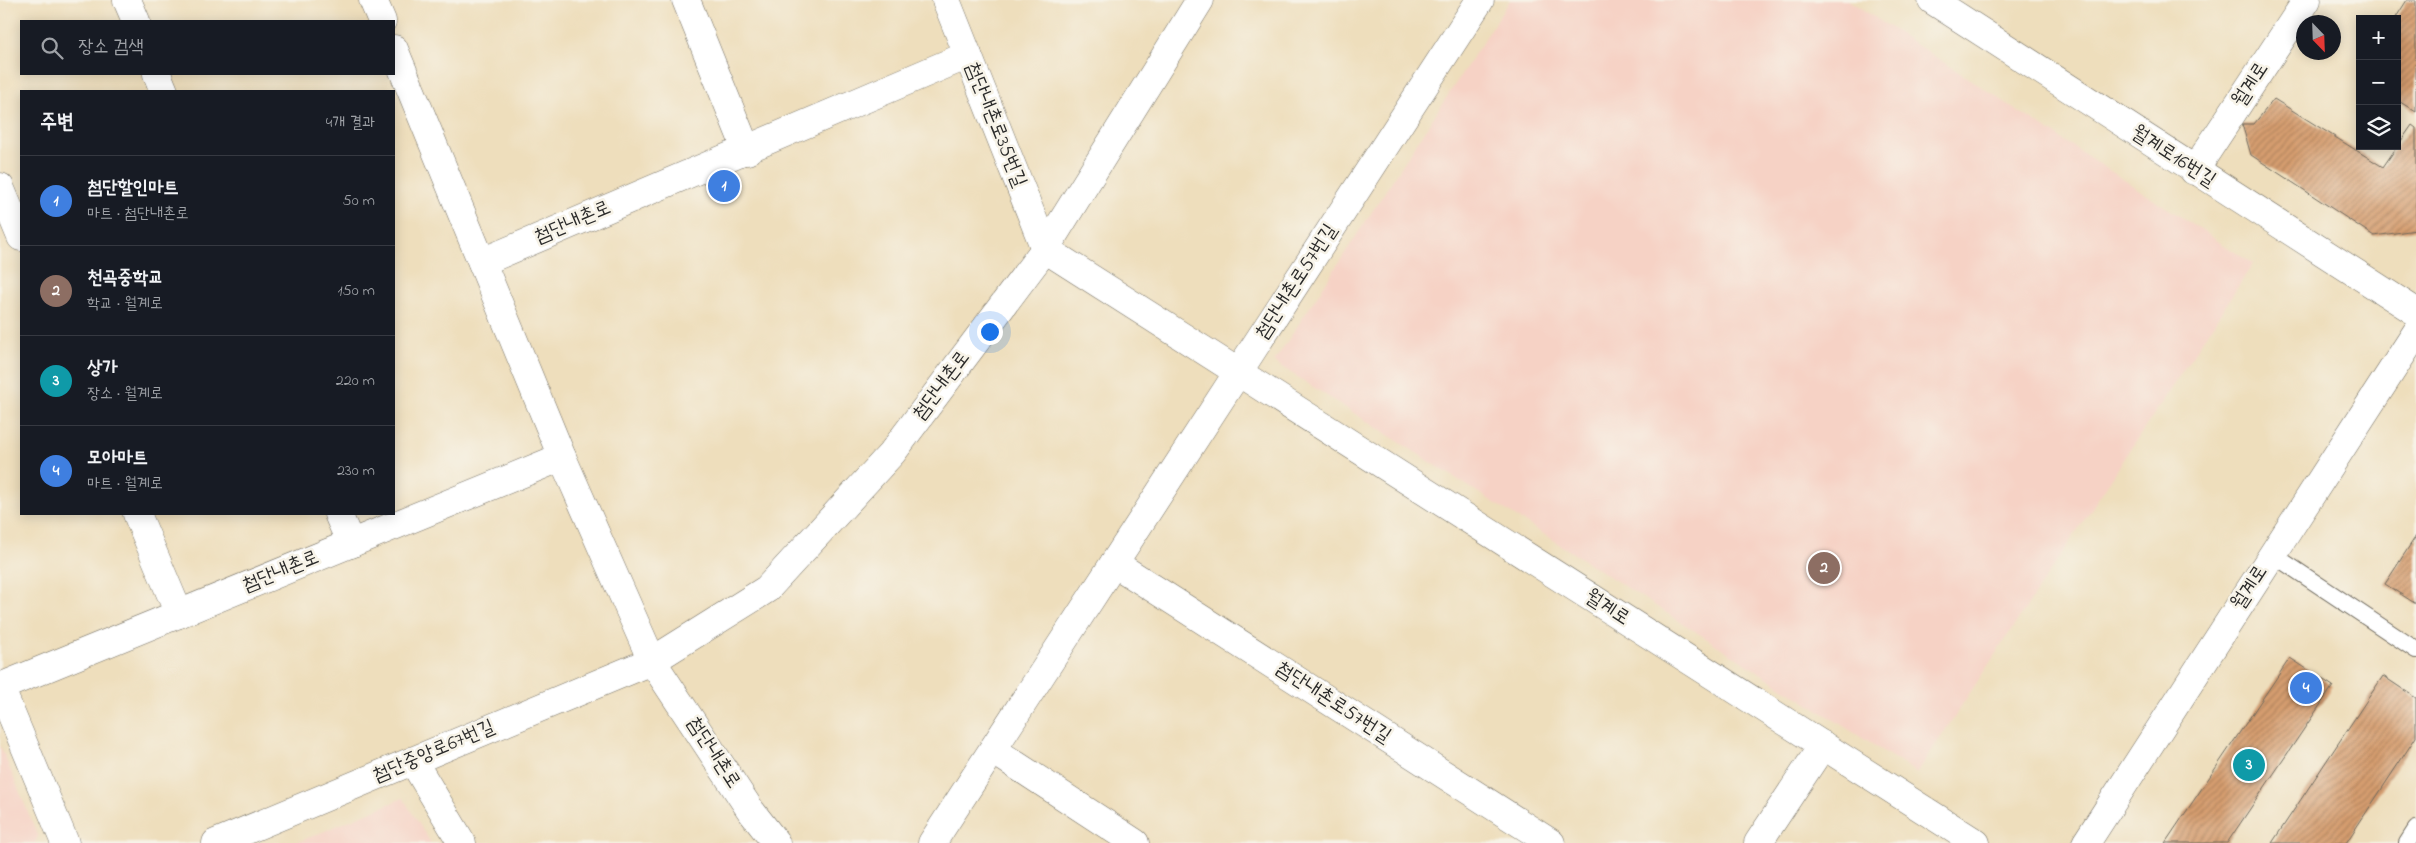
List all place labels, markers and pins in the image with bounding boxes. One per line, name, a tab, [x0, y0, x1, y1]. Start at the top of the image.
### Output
pin: 1	[708, 167, 740, 205]
pin: 2	[1808, 549, 1840, 587]
pin: 4	[2290, 669, 2322, 707]
pin: 3	[2233, 746, 2265, 784]

